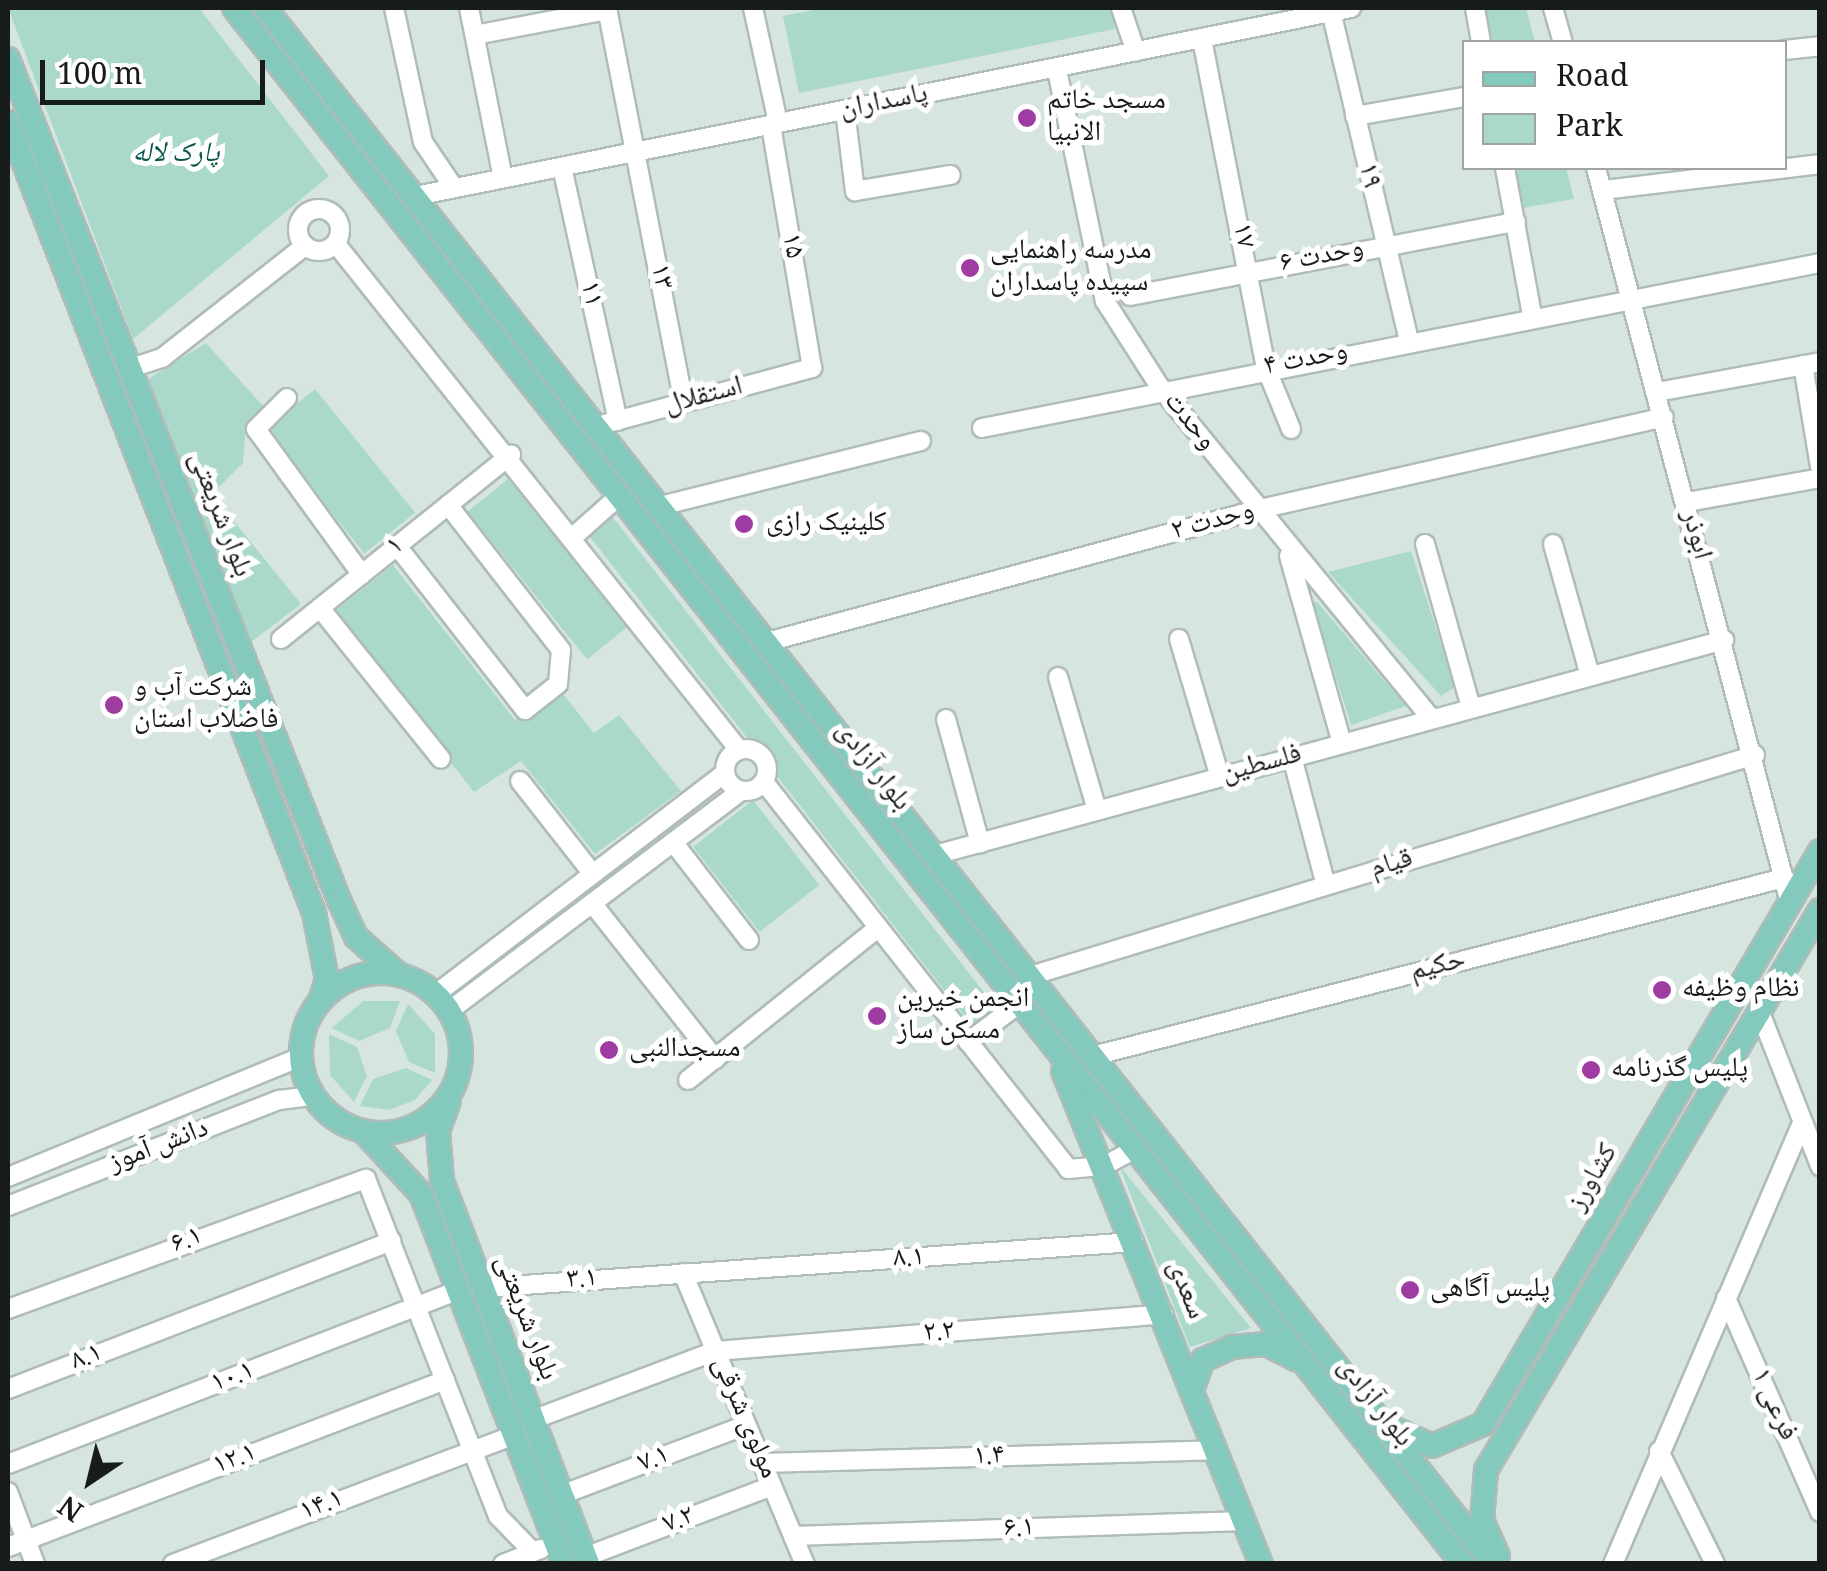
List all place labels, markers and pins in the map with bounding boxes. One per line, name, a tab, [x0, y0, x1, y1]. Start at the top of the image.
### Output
place label: مسجد خاتم الانبیا	[1047, 85, 1166, 151]
marker: مسجد خاتم الانبیا	[1016, 107, 1038, 129]
place label: مدرسه راهنمایی سپیده پاسداران	[990, 235, 1151, 301]
marker: مدرسه راهنمایی سپیده پاسداران	[959, 257, 981, 279]
place label: کلینیک رازی	[766, 507, 886, 541]
marker: کلینیک رازی	[731, 511, 757, 537]
place label: شرکت آب و فاضلاب استان	[134, 672, 278, 738]
marker: شرکت آب و فاضلاب استان	[103, 694, 125, 716]
place label: نظام وظیفه	[1682, 973, 1799, 1007]
marker: نظام وظیفه	[1651, 979, 1673, 1001]
place label: انجمن خیرین مسکن ساز	[897, 983, 1029, 1049]
marker: انجمن خیرین مسکن ساز	[866, 1005, 888, 1027]
place label: مسجدالنبی	[629, 1033, 740, 1067]
marker: مسجدالنبی	[598, 1039, 620, 1061]
place label: پلیس گذرنامه	[1611, 1053, 1748, 1087]
marker: پلیس گذرنامه	[1580, 1059, 1602, 1081]
place label: پلیس آگاهی	[1430, 1273, 1550, 1307]
marker: پلیس آگاهی	[1399, 1279, 1421, 1301]

